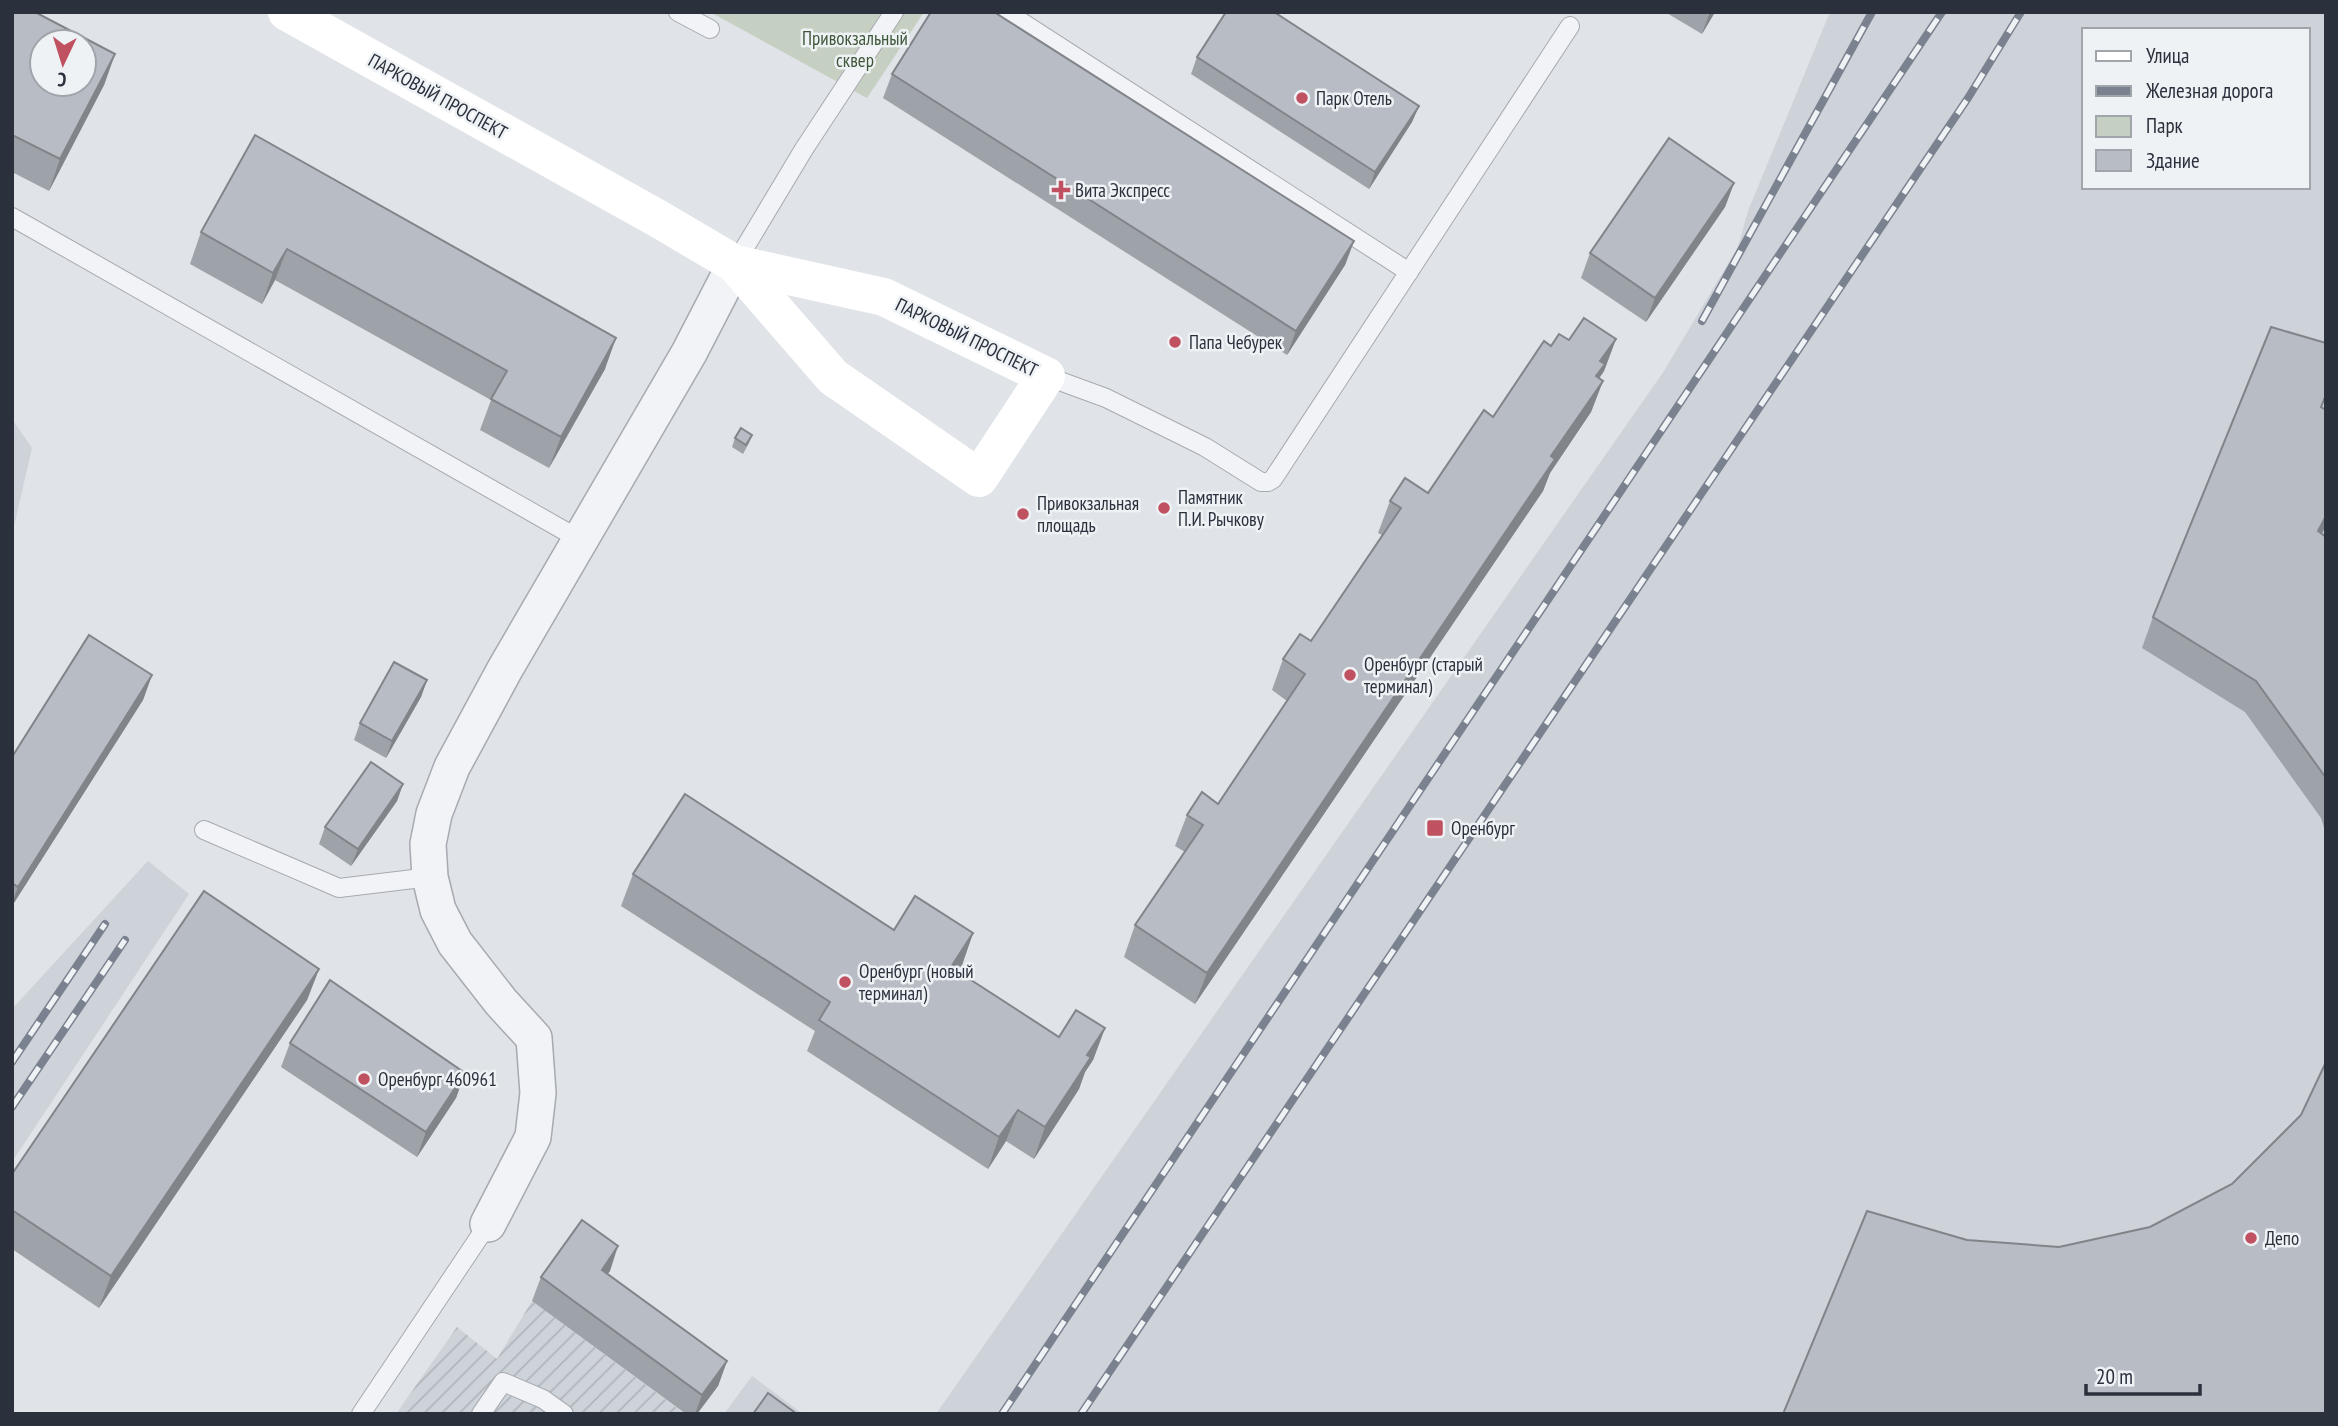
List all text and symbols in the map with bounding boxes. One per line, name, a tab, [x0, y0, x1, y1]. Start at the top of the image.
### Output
park label: Привокзальный сквер	[802, 26, 908, 72]
north arrow	[28, 28, 98, 98]
legend	[2082, 28, 2310, 189]
text: Улица	[2146, 42, 2189, 69]
street label: ПАРКОВЫЙ ПРОСПЕКТ	[364, 48, 512, 144]
text: С	[56, 68, 67, 92]
text: Железная дорога	[2145, 77, 2273, 104]
place label: Парк Отель	[1316, 86, 1392, 110]
marker: Парк Отель	[1294, 90, 1310, 106]
text: Парк	[2146, 112, 2183, 139]
text: Здание	[2146, 147, 2200, 174]
place label: Вита Экспресс	[1075, 178, 1170, 202]
marker: Вита Экспресс	[1053, 182, 1069, 198]
street label: ПАРКОВЫЙ ПРОСПЕКТ	[892, 292, 1043, 382]
place label: Папа Чебурек	[1189, 330, 1283, 354]
marker: Папа Чебурек	[1167, 334, 1183, 350]
place label: Памятник П.И. Рычкову	[1178, 485, 1265, 531]
place label: Привокзальная площадь	[1037, 491, 1139, 537]
marker: Памятник П.И. Рычкову	[1156, 500, 1172, 516]
marker: Привокзальная площадь	[1015, 506, 1031, 522]
place label: Оренбург (старый терминал)	[1364, 652, 1483, 698]
marker: Оренбург (старый терминал)	[1342, 667, 1358, 683]
place label: Оренбург	[1451, 816, 1515, 840]
marker: Оренбург	[1425, 818, 1445, 838]
place label: Оренбург (новый терминал)	[859, 959, 974, 1005]
marker: Оренбург (новый терминал)	[837, 974, 853, 990]
place label: Оренбург 460961	[378, 1067, 497, 1091]
marker: Оренбург 460961	[356, 1071, 372, 1087]
place label: Депо	[2265, 1226, 2299, 1250]
marker: Депо	[2243, 1230, 2259, 1246]
scale bar	[2086, 1352, 2200, 1396]
text: 20 m	[2096, 1363, 2133, 1390]

